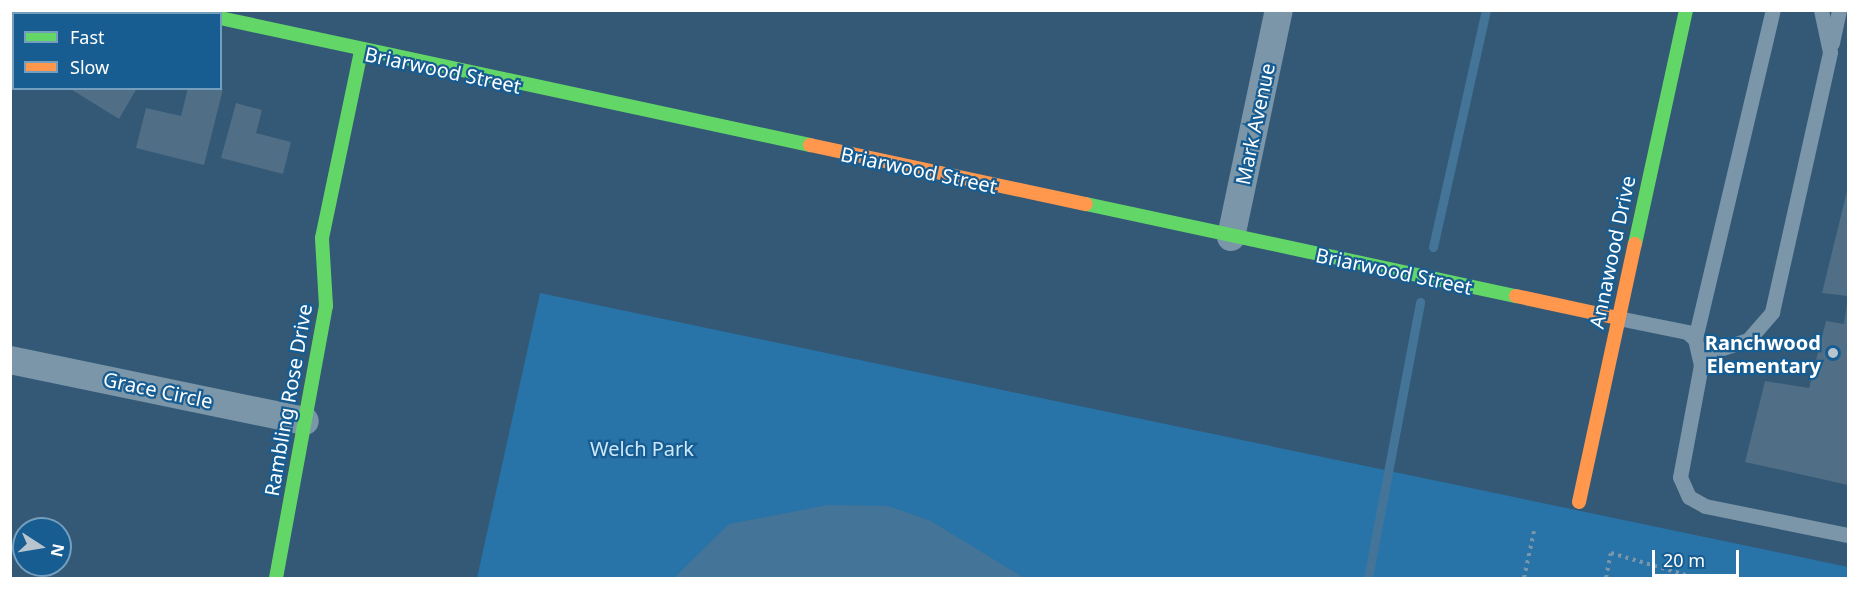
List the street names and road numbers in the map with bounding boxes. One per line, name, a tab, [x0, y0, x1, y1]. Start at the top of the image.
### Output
street label: Briarwood Street	[363, 42, 523, 98]
street label: Mark Avenue	[1230, 61, 1280, 187]
street label: Briarwood Street	[839, 142, 999, 198]
street label: Annawood Drive	[1584, 173, 1640, 331]
street label: Briarwood Street	[1314, 243, 1474, 299]
street label: Rambling Rose Drive	[259, 302, 317, 498]
street label: Grace Circle	[101, 367, 215, 413]

